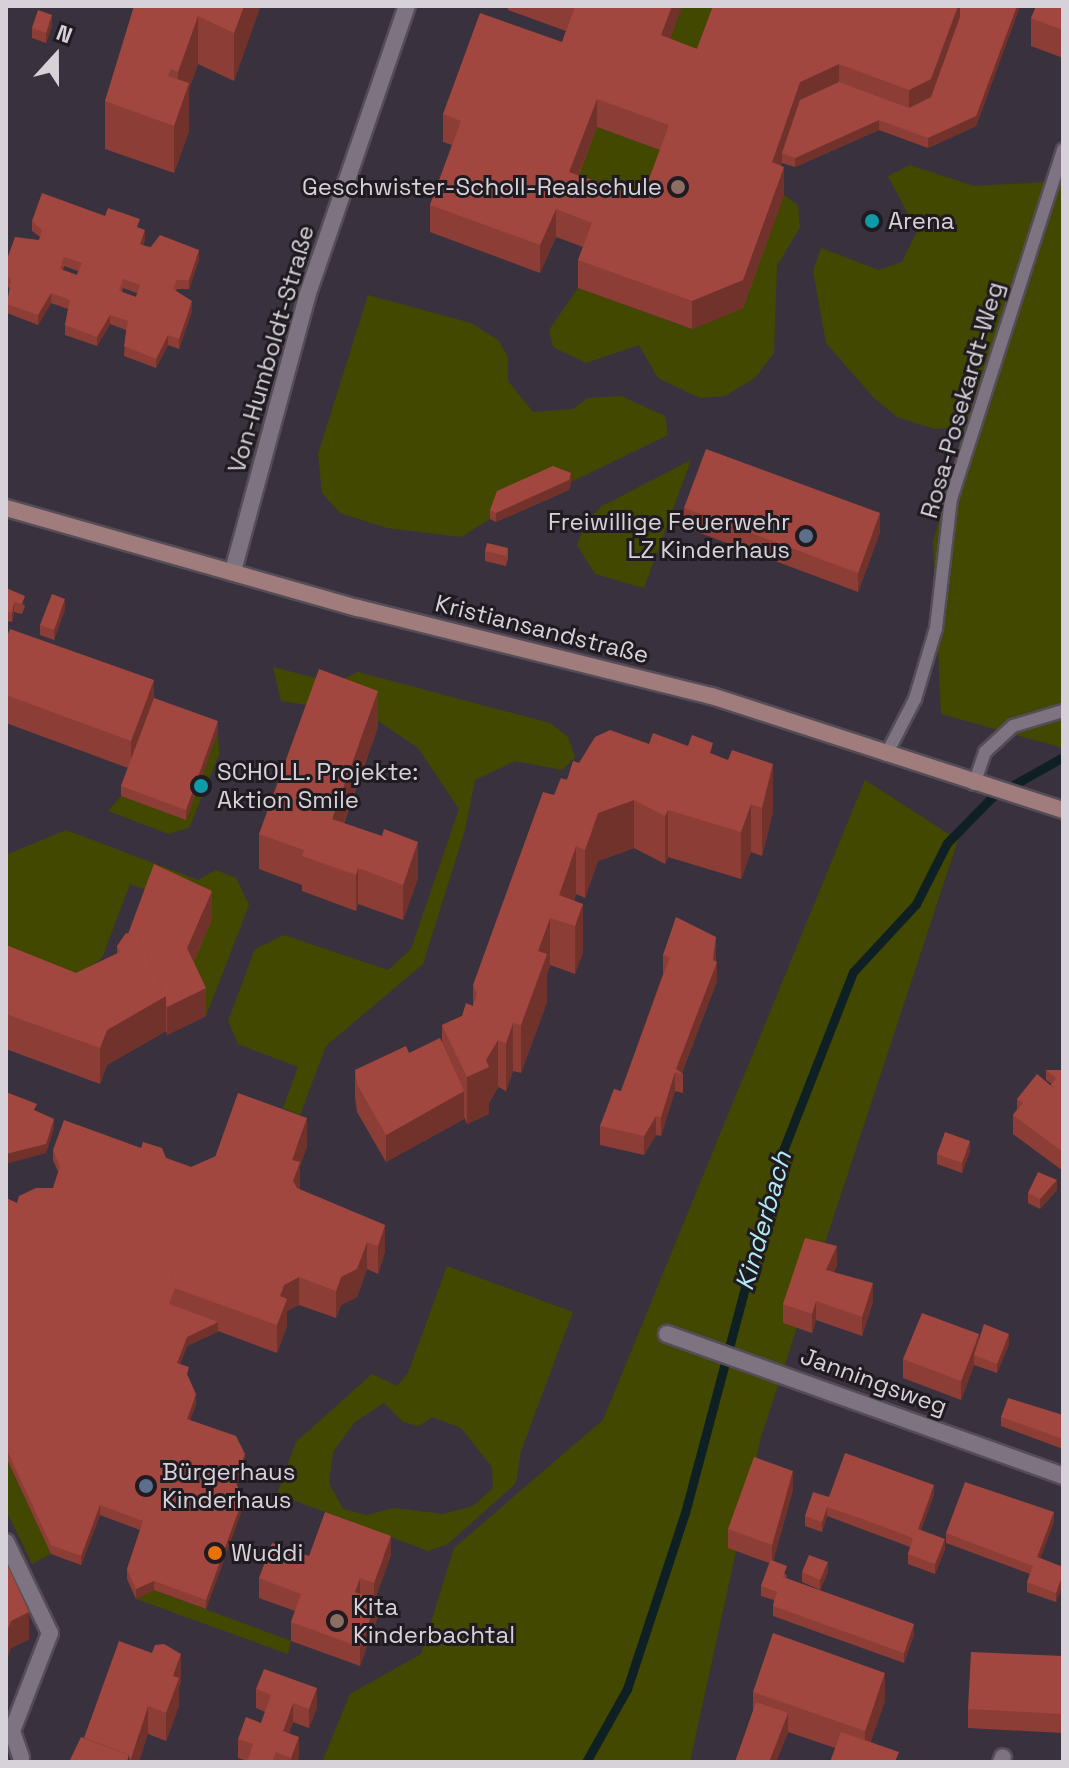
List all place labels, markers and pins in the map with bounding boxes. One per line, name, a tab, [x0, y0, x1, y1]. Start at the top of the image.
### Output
place label: Geschwister-Scholl-Realschule	[302, 173, 662, 201]
marker: Geschwister-Scholl-Realschule	[669, 178, 687, 196]
place label: Arena	[888, 207, 954, 235]
marker: Arena	[863, 212, 881, 230]
place label: Freiwillige Feuerwehr LZ Kinderhaus	[548, 508, 790, 564]
marker: Freiwillige Feuerwehr LZ Kinderhaus	[797, 527, 815, 545]
place label: SCHOLL. Projekte: Aktion Smile	[217, 758, 419, 814]
marker: SCHOLL. Projekte: Aktion Smile	[192, 777, 210, 795]
place label: Bürgerhaus Kinderhaus	[162, 1458, 295, 1514]
marker: Bürgerhaus Kinderhaus	[137, 1477, 155, 1495]
place label: Wuddi	[231, 1539, 303, 1567]
marker: Wuddi	[206, 1544, 224, 1562]
place label: Kita Kinderbachtal	[353, 1593, 515, 1649]
marker: Kita Kinderbachtal	[328, 1612, 346, 1630]

